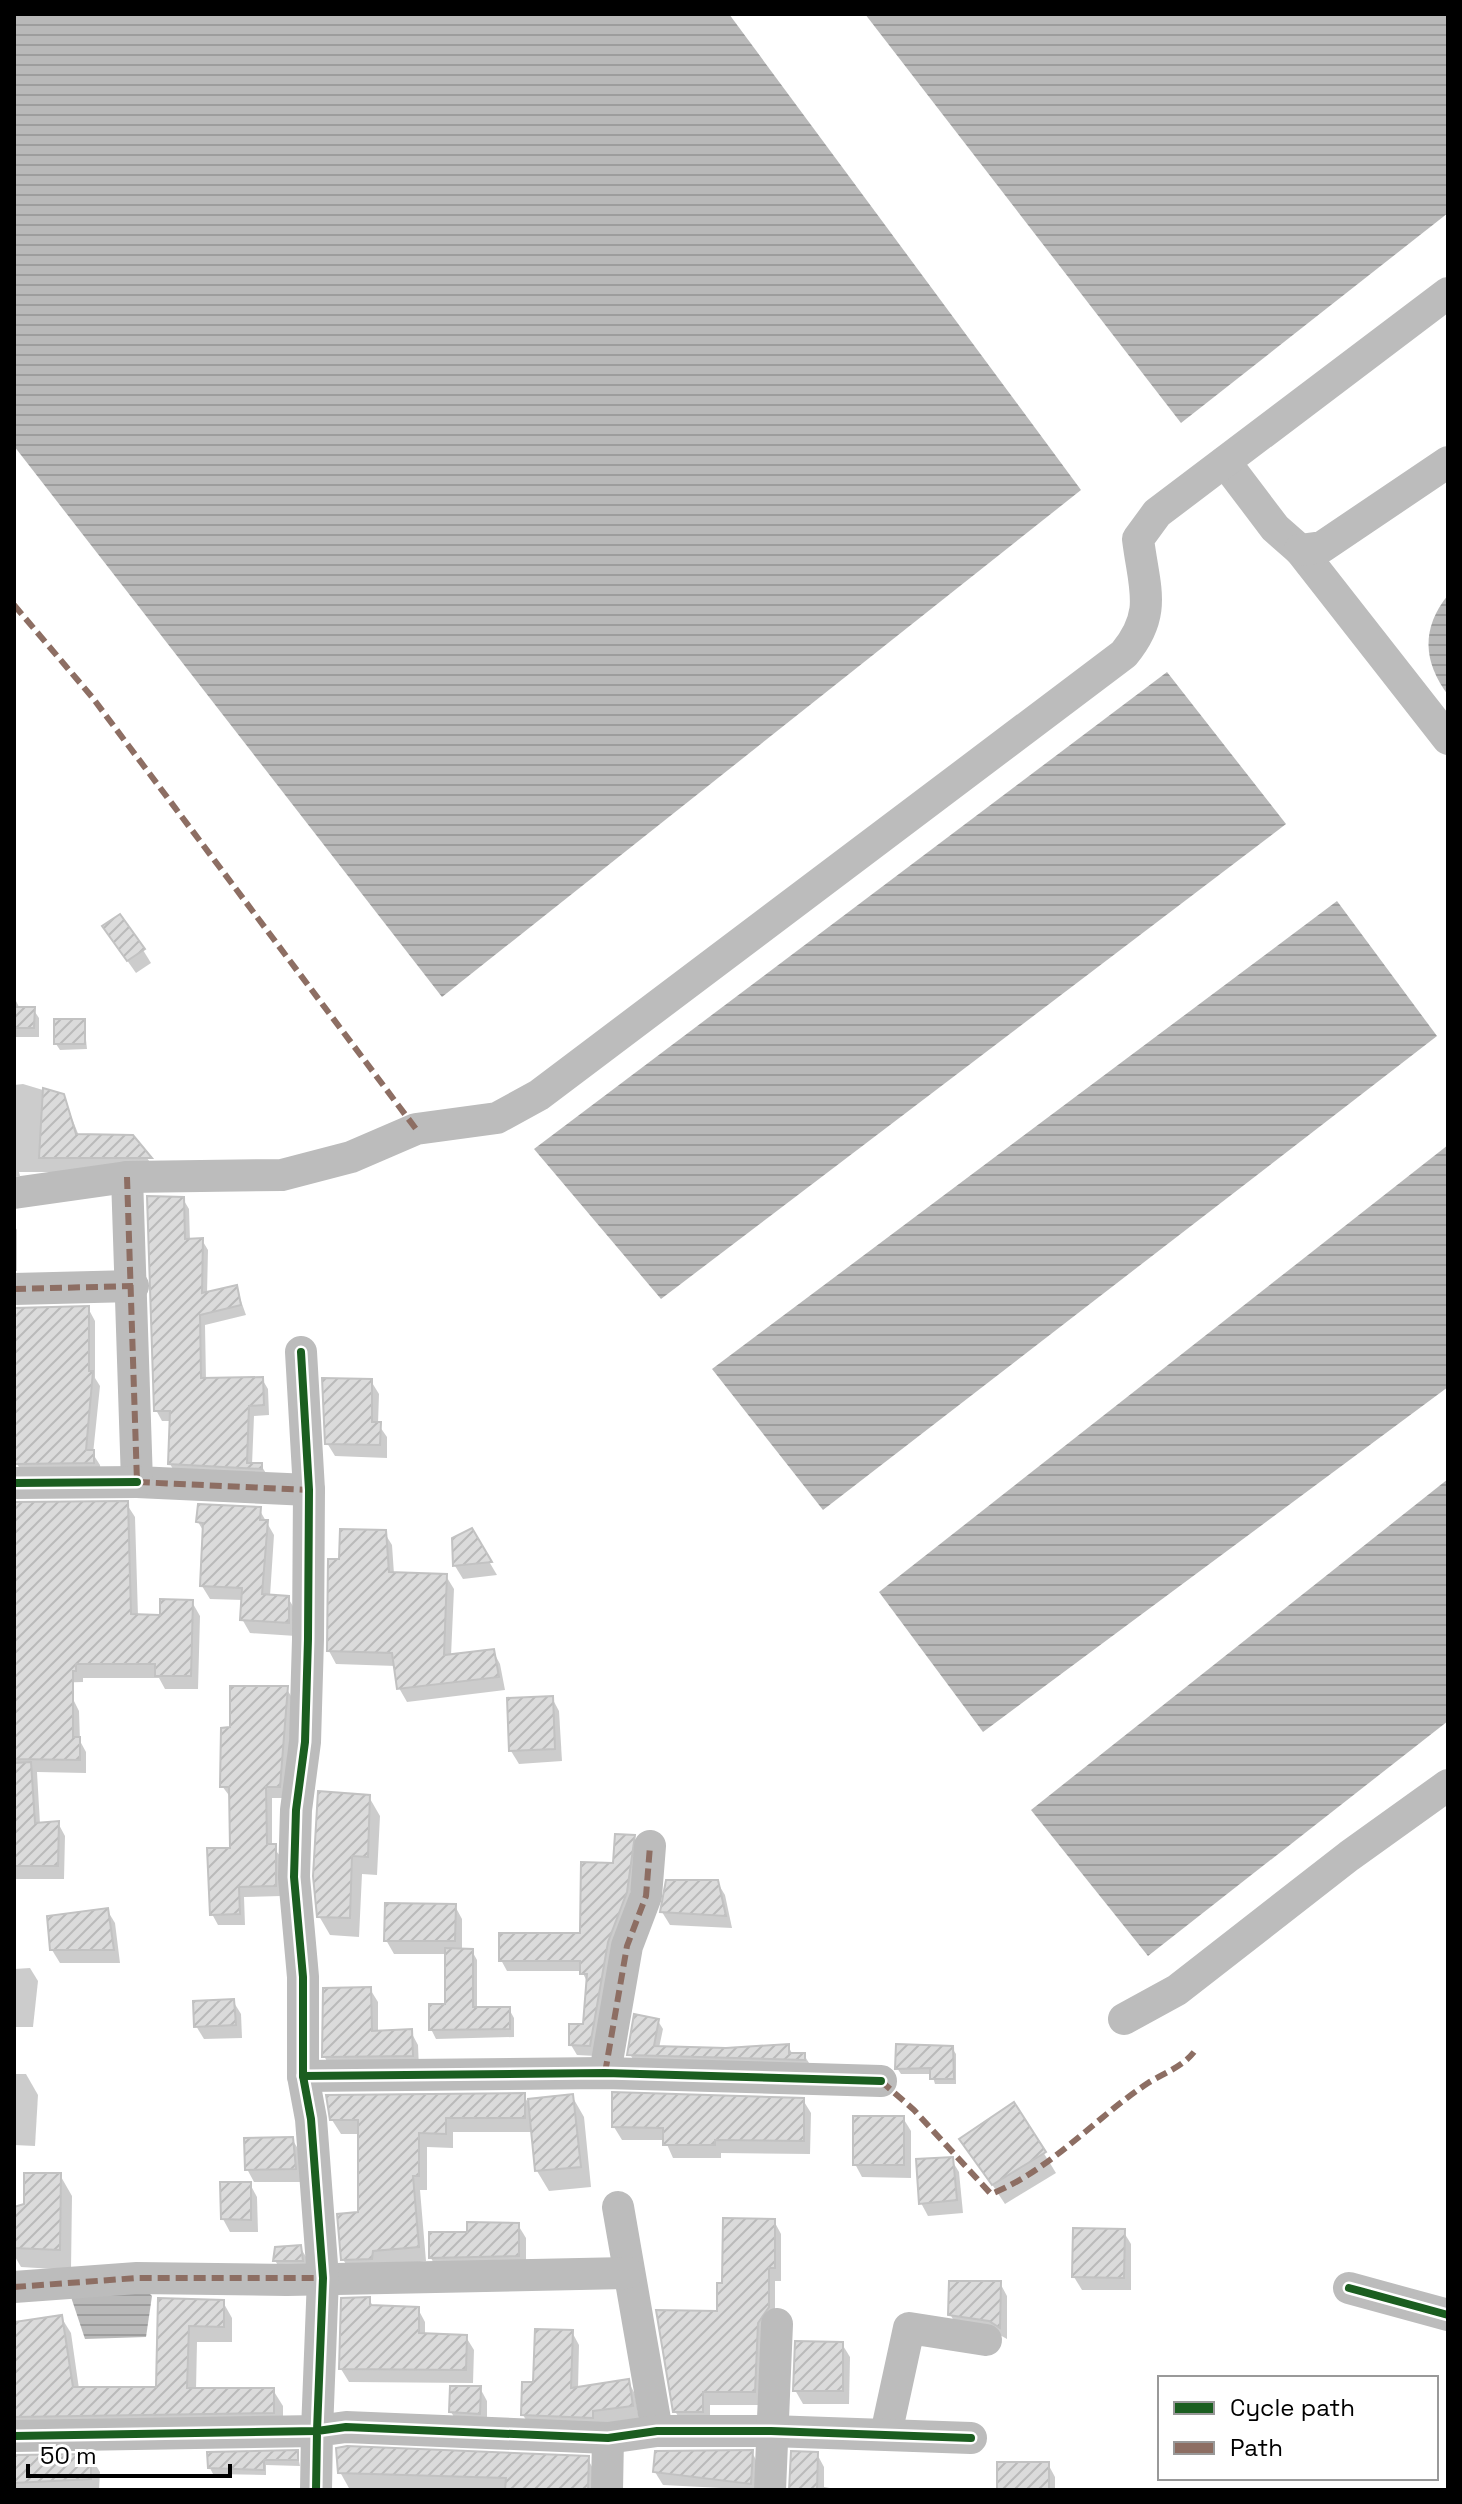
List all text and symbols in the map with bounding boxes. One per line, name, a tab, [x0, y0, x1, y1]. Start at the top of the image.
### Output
legend	[1158, 2376, 1438, 2480]
text: Cycle path	[1230, 2392, 1355, 2423]
scale bar	[28, 2428, 230, 2478]
text: Path	[1230, 2432, 1283, 2463]
text: 50 m	[40, 2440, 97, 2471]

